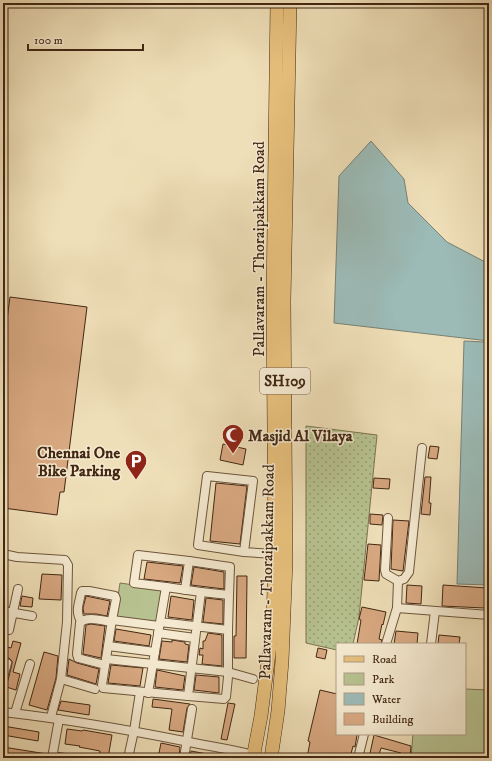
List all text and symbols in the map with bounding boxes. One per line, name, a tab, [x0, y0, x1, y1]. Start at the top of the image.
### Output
scale bar	[28, 26, 143, 52]
text: 100 m	[34, 33, 63, 48]
street label: Pallavaram - Thoraipakkam Road	[249, 141, 269, 357]
road number: SH109	[260, 368, 310, 394]
mosque icon: Masjid Al Vilaya	[220, 422, 246, 455]
place label: Masjid Al Vilaya	[248, 426, 354, 446]
place label: Chennai One Bike Parking	[37, 443, 121, 481]
parking icon: Chennai One Bike Parking	[123, 448, 149, 481]
street label: Pallavaram - Thoraipakkam Road	[255, 464, 279, 680]
legend	[336, 643, 466, 735]
text: Road	[372, 652, 397, 667]
text: Park	[372, 672, 394, 687]
text: Water	[371, 692, 401, 707]
text: Building	[372, 712, 413, 727]

